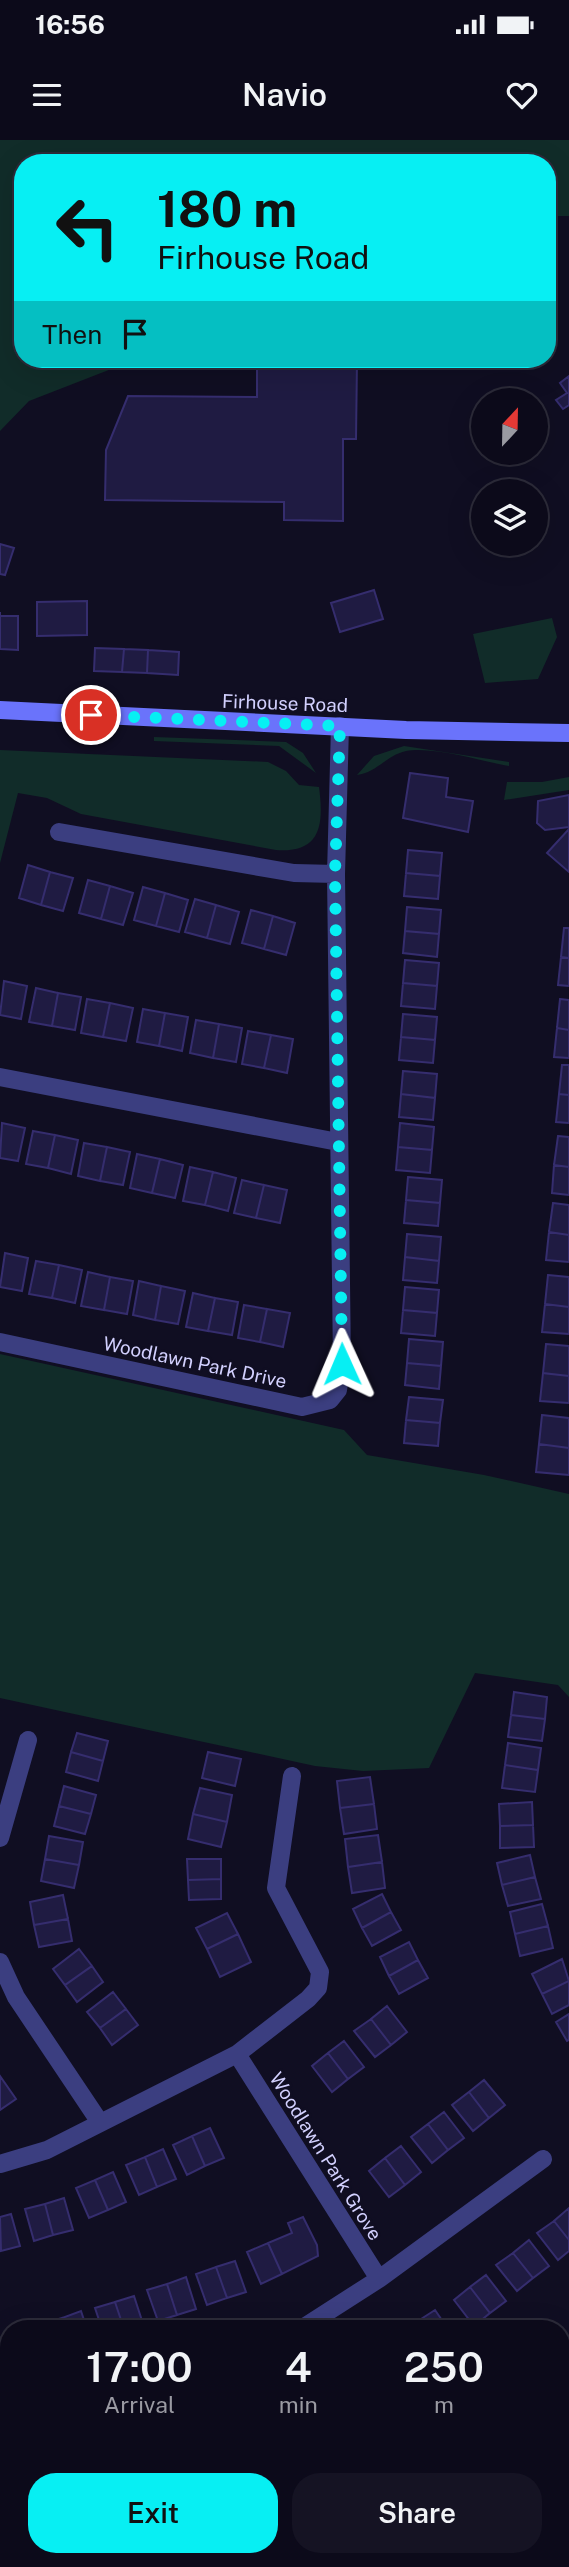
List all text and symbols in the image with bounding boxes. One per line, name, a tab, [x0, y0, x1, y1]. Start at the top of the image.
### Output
text: 16:56	[35, 9, 105, 40]
icon: menu	[28, 76, 66, 114]
text: Navio	[242, 76, 327, 113]
icon: heart	[503, 76, 541, 114]
text: 180 m	[157, 180, 297, 238]
icon: left	[42, 182, 133, 273]
text: Firhouse Road	[157, 239, 369, 276]
icon: arrive	[116, 315, 154, 353]
text: Then	[42, 319, 102, 350]
north arrow	[471, 388, 548, 466]
map controls	[471, 388, 548, 556]
button: layers	[471, 479, 548, 556]
pin	[61, 685, 121, 745]
street label: Firhouse Road	[222, 690, 348, 716]
icon: arrive	[72, 696, 110, 734]
position arrow	[305, 1327, 379, 1401]
street label: Woodlawn Park Drive	[101, 1332, 289, 1392]
street label: Woodlawn Park Grove	[265, 2068, 387, 2244]
text: 17:00	[86, 2342, 193, 2391]
text: 4	[285, 2342, 312, 2391]
text: 250	[404, 2342, 484, 2391]
text: Arrival	[104, 2391, 175, 2418]
text: min	[279, 2391, 318, 2418]
text: m	[434, 2391, 454, 2418]
button: Exit	[28, 2473, 278, 2553]
button: Share	[292, 2473, 542, 2553]

